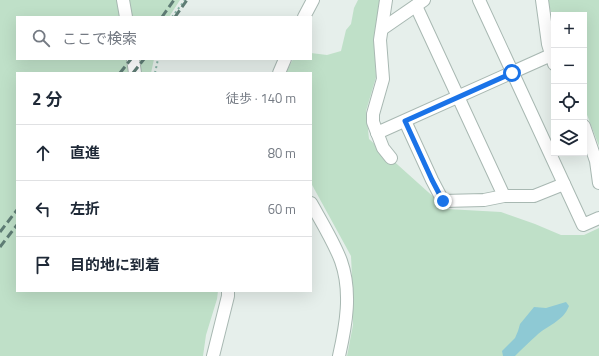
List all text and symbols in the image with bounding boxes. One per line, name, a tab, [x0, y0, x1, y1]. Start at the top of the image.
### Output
map controls	[551, 12, 587, 156]
button: +	[551, 12, 587, 48]
search box	[16, 16, 312, 60]
icon: search	[30, 27, 52, 49]
text: ここで検索	[62, 27, 137, 50]
button: −	[551, 48, 587, 84]
route start	[503, 64, 521, 82]
button: locate	[551, 84, 587, 120]
text: 2 分	[32, 86, 62, 112]
text: 徒歩 · 140 m	[226, 88, 296, 108]
button: layers	[551, 120, 587, 156]
text: 直進	[70, 141, 100, 164]
icon: ahead	[32, 142, 54, 164]
text: 80 m	[268, 143, 296, 163]
route end	[434, 192, 452, 210]
text: 左折	[70, 197, 100, 220]
icon: left	[32, 198, 54, 220]
text: 60 m	[268, 199, 296, 219]
text: 目的地に到着	[70, 253, 160, 276]
icon: arrive	[32, 254, 54, 276]

